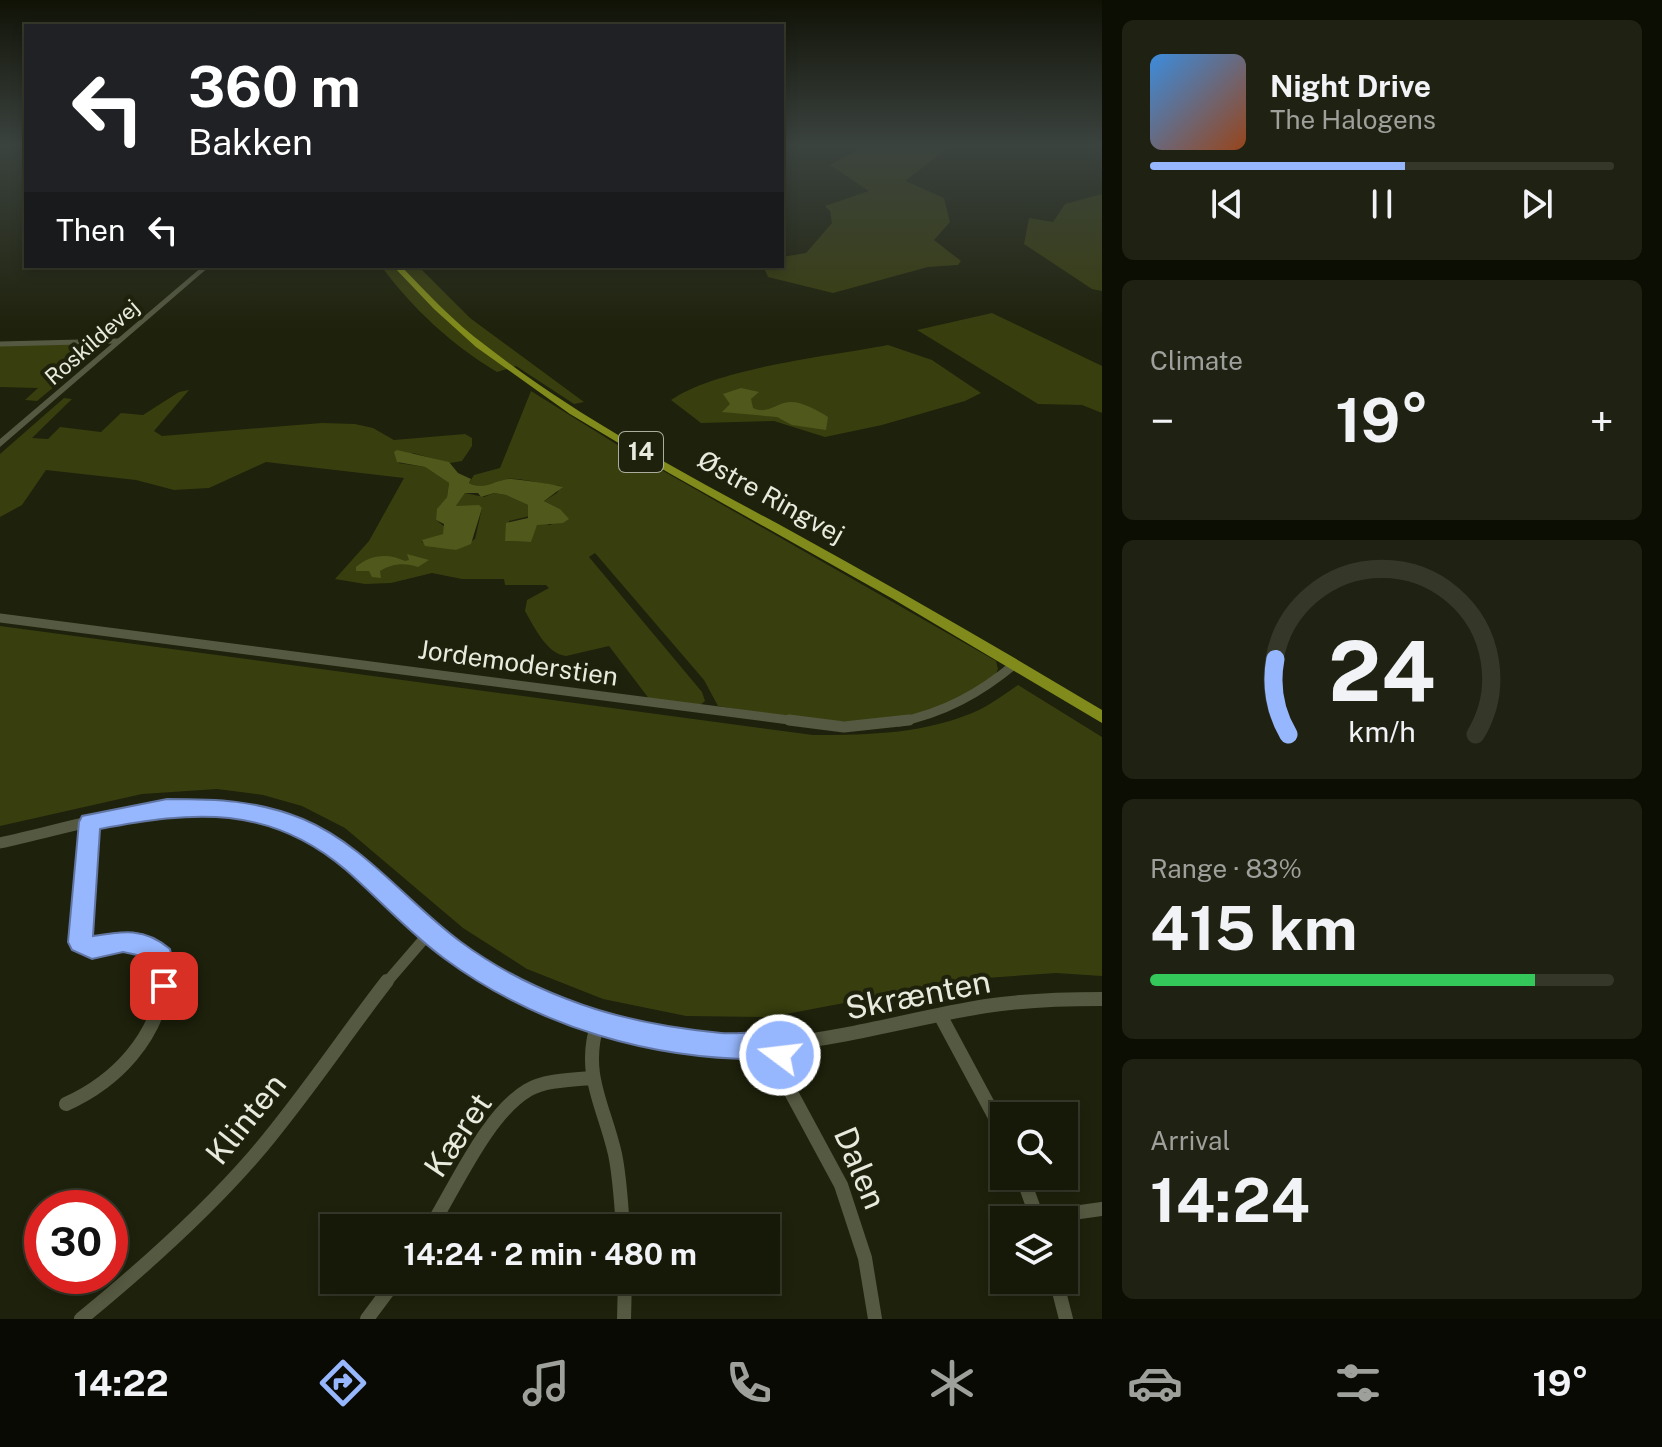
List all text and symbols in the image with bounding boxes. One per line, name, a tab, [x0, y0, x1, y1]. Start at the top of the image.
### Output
text: 360 m	[188, 54, 361, 120]
icon: left	[56, 56, 160, 160]
text: Night Drive	[1270, 68, 1431, 104]
text: The Halogens	[1270, 104, 1436, 135]
text: Bakken	[188, 121, 313, 163]
icon: previous	[1205, 182, 1249, 226]
icon: pause	[1360, 182, 1404, 226]
icon: next	[1515, 182, 1559, 226]
icon: left	[141, 208, 185, 252]
text: Then	[56, 212, 125, 248]
street label: Roskildevej	[39, 294, 145, 390]
text: Climate	[1150, 345, 1243, 376]
text: 19°	[1335, 385, 1429, 456]
text: −	[1150, 395, 1174, 447]
text: +	[1590, 395, 1614, 447]
road number: 14	[619, 432, 663, 472]
street label: Østre Ringvej	[692, 444, 850, 550]
text: 24	[1328, 622, 1436, 720]
street label: Jordemoderstien	[416, 633, 620, 692]
text: km/h	[1348, 716, 1416, 749]
text: Range · 83%	[1150, 853, 1302, 884]
text: 415 km	[1150, 893, 1358, 964]
pin	[130, 952, 198, 1020]
street label: Skrænten	[842, 962, 994, 1027]
icon: arrive	[142, 964, 186, 1008]
position arrow	[738, 1013, 822, 1097]
street label: Klinten	[198, 1066, 293, 1171]
street label: Kæret	[416, 1086, 499, 1184]
map controls	[990, 1102, 1078, 1294]
button: search	[990, 1102, 1078, 1190]
street label: Dalen	[827, 1121, 894, 1214]
text: Arrival	[1150, 1125, 1230, 1156]
text: 14:24	[1150, 1165, 1310, 1236]
speed limit sign: 30	[24, 1190, 128, 1294]
button: layers	[990, 1206, 1078, 1294]
text: 14:24 · 2 min · 480 m	[403, 1236, 697, 1272]
icon: directions	[315, 1355, 371, 1411]
icon: music	[518, 1355, 574, 1411]
icon: phone	[721, 1355, 777, 1411]
icon: climate	[924, 1355, 980, 1411]
icon: car	[1127, 1355, 1183, 1411]
icon: filters	[1330, 1355, 1386, 1411]
text: 14:22	[73, 1362, 169, 1404]
text: 19°	[1532, 1362, 1589, 1404]

